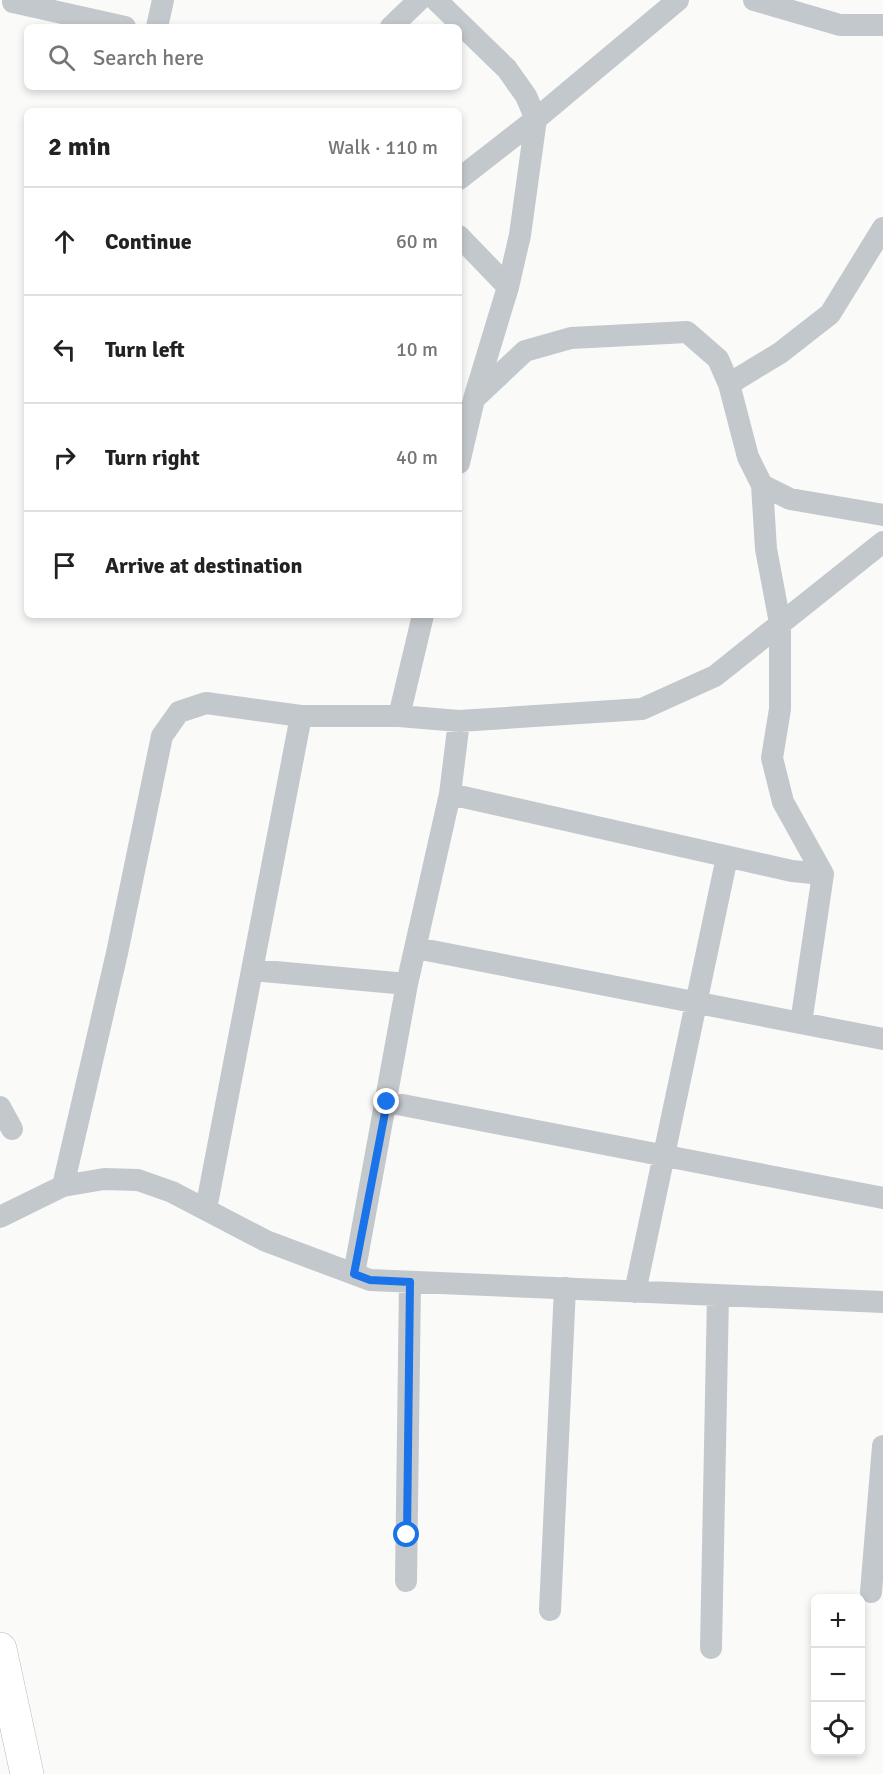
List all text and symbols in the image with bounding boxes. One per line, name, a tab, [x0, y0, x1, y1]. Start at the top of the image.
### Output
search box	[24, 24, 462, 90]
icon: search	[45, 41, 78, 74]
text: Search here	[93, 44, 204, 71]
text: 2 min	[48, 131, 111, 163]
text: Walk · 110 m	[328, 135, 438, 160]
icon: ahead	[48, 225, 81, 258]
text: Continue	[105, 228, 192, 255]
text: 60 m	[396, 229, 438, 254]
icon: left	[48, 333, 81, 366]
text: Turn left	[105, 336, 185, 363]
text: 10 m	[396, 337, 438, 362]
icon: right	[48, 441, 81, 474]
text: Turn right	[105, 444, 200, 471]
text: 40 m	[396, 445, 438, 470]
icon: arrive	[48, 549, 81, 582]
text: Arrive at destination	[105, 552, 302, 579]
route end	[373, 1088, 399, 1114]
route start	[393, 1521, 419, 1547]
map controls	[811, 1594, 865, 1756]
button: +	[811, 1594, 865, 1648]
button: −	[811, 1648, 865, 1702]
button: locate	[811, 1702, 865, 1756]

